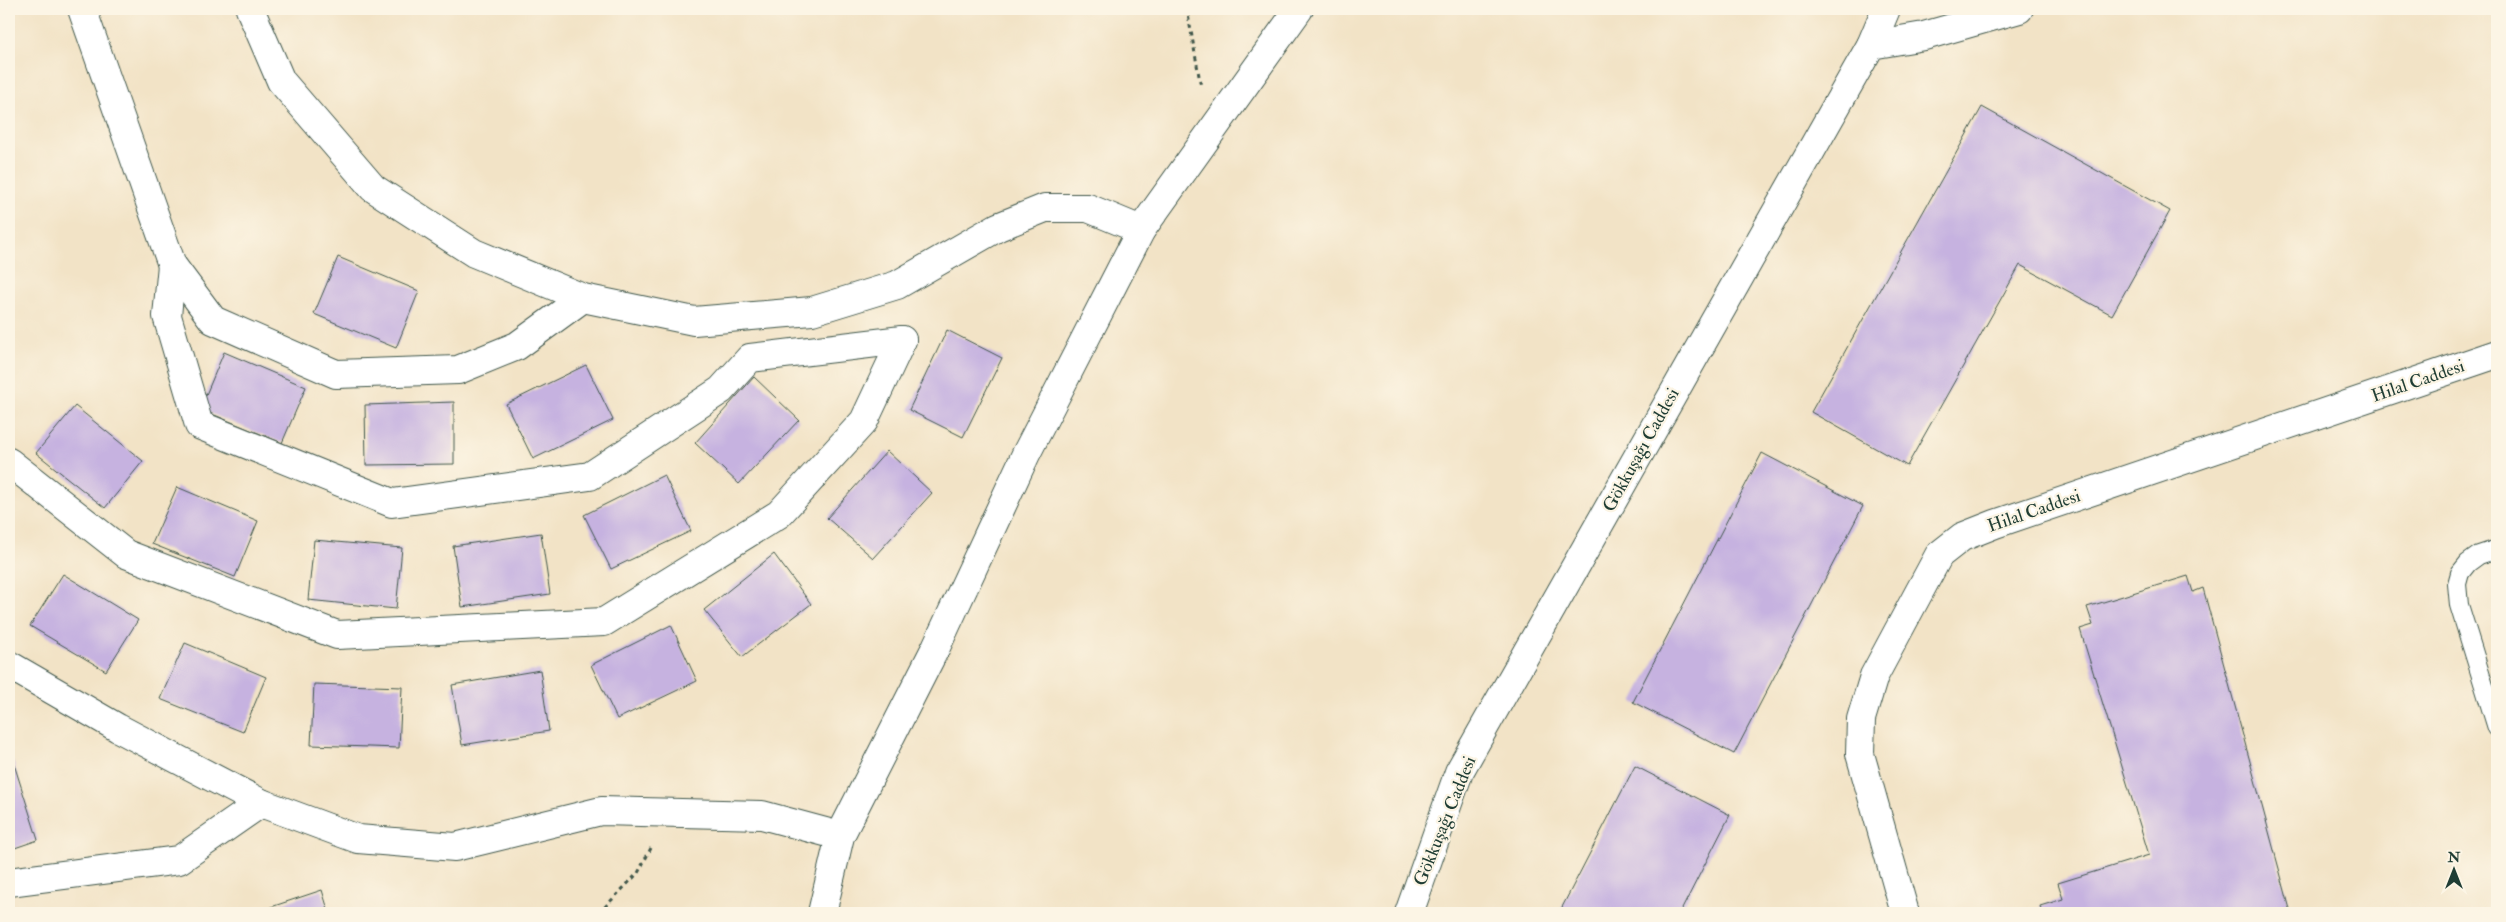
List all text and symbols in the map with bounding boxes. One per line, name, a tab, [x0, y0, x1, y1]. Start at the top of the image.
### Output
street label: Hilal Caddesi	[2369, 354, 2468, 408]
street label: Gökkuşağı Caddesi	[1598, 384, 1685, 516]
street label: Hilal Caddesi	[1985, 484, 2084, 538]
street label: Gökkuşağı Caddesi	[1409, 753, 1482, 889]
north arrow	[2428, 844, 2478, 894]
text: N	[2447, 849, 2461, 866]

